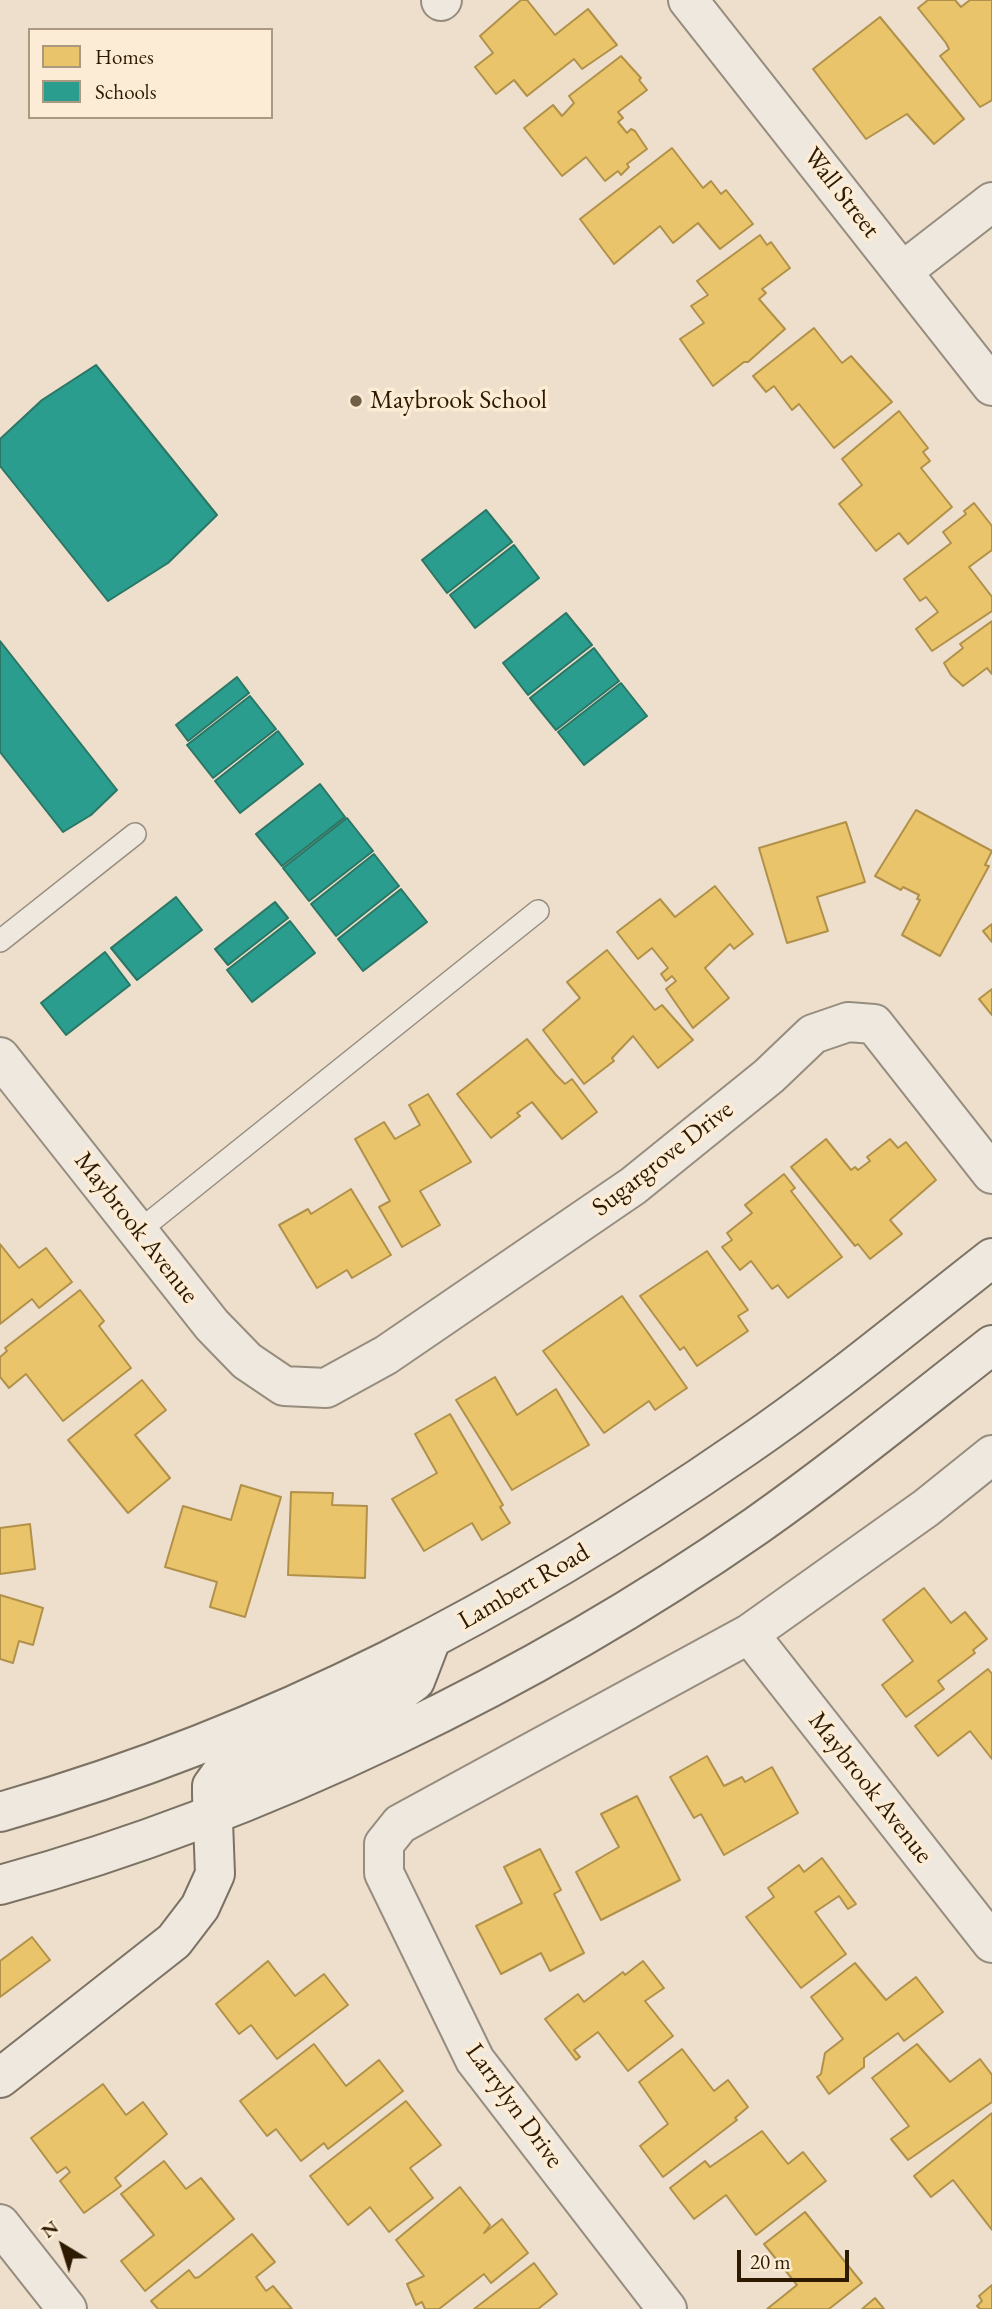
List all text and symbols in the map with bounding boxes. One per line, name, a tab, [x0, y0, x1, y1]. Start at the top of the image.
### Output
legend	[28, 28, 273, 119]
text: Homes	[95, 43, 154, 70]
text: Schools	[95, 78, 156, 105]
street label: Wall Street	[796, 141, 886, 245]
place label: Maybrook School	[370, 385, 547, 417]
marker: Maybrook School	[348, 393, 364, 409]
street label: Sugargrove Drive	[586, 1094, 740, 1224]
street label: Maybrook Avenue	[67, 1146, 205, 1310]
street label: Lambert Road	[453, 1537, 595, 1637]
street label: Maybrook Avenue	[801, 1706, 939, 1870]
street label: Larrylyn Drive	[458, 2038, 570, 2174]
north arrow	[28, 2211, 98, 2281]
text: N	[36, 2214, 64, 2244]
scale bar	[740, 2236, 852, 2280]
text: 20 m	[750, 2248, 791, 2275]

